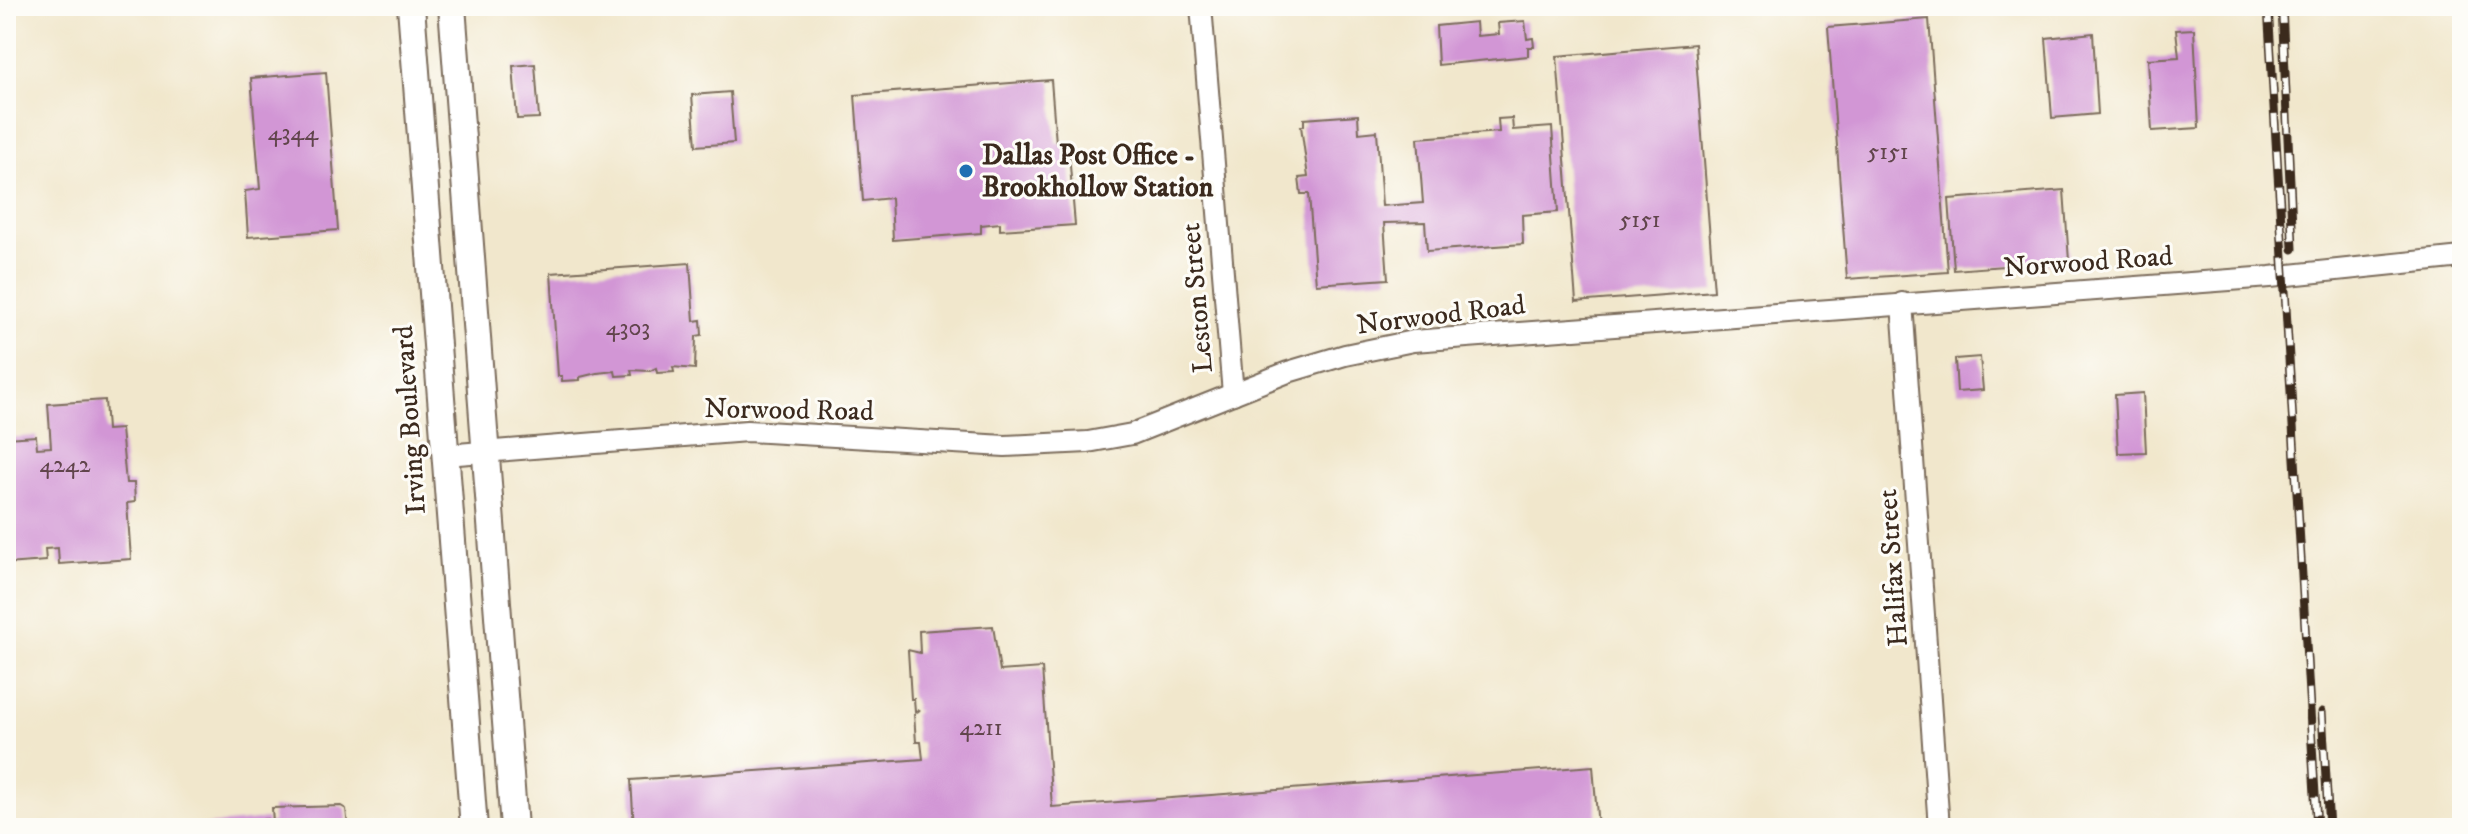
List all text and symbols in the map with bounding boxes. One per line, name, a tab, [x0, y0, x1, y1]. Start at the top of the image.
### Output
house number: 4344	[268, 118, 319, 148]
house number: 5151	[1867, 137, 1909, 167]
place label: Dallas Post Office - Brookhollow Station	[982, 138, 1214, 205]
marker: Dallas Post Office - Brookhollow Station	[957, 162, 975, 180]
house number: 5151	[1619, 205, 1661, 235]
street label: Leston Street	[1173, 221, 1221, 375]
street label: Norwood Road	[2002, 239, 2174, 285]
street label: Norwood Road	[1355, 287, 1527, 343]
house number: 4303	[606, 313, 650, 343]
street label: Irving Boulevard	[386, 324, 434, 516]
street label: Norwood Road	[704, 391, 874, 429]
house number: 4242	[39, 450, 91, 480]
street label: Halifax Street	[1870, 488, 1916, 648]
house number: 4211	[959, 713, 1003, 743]

